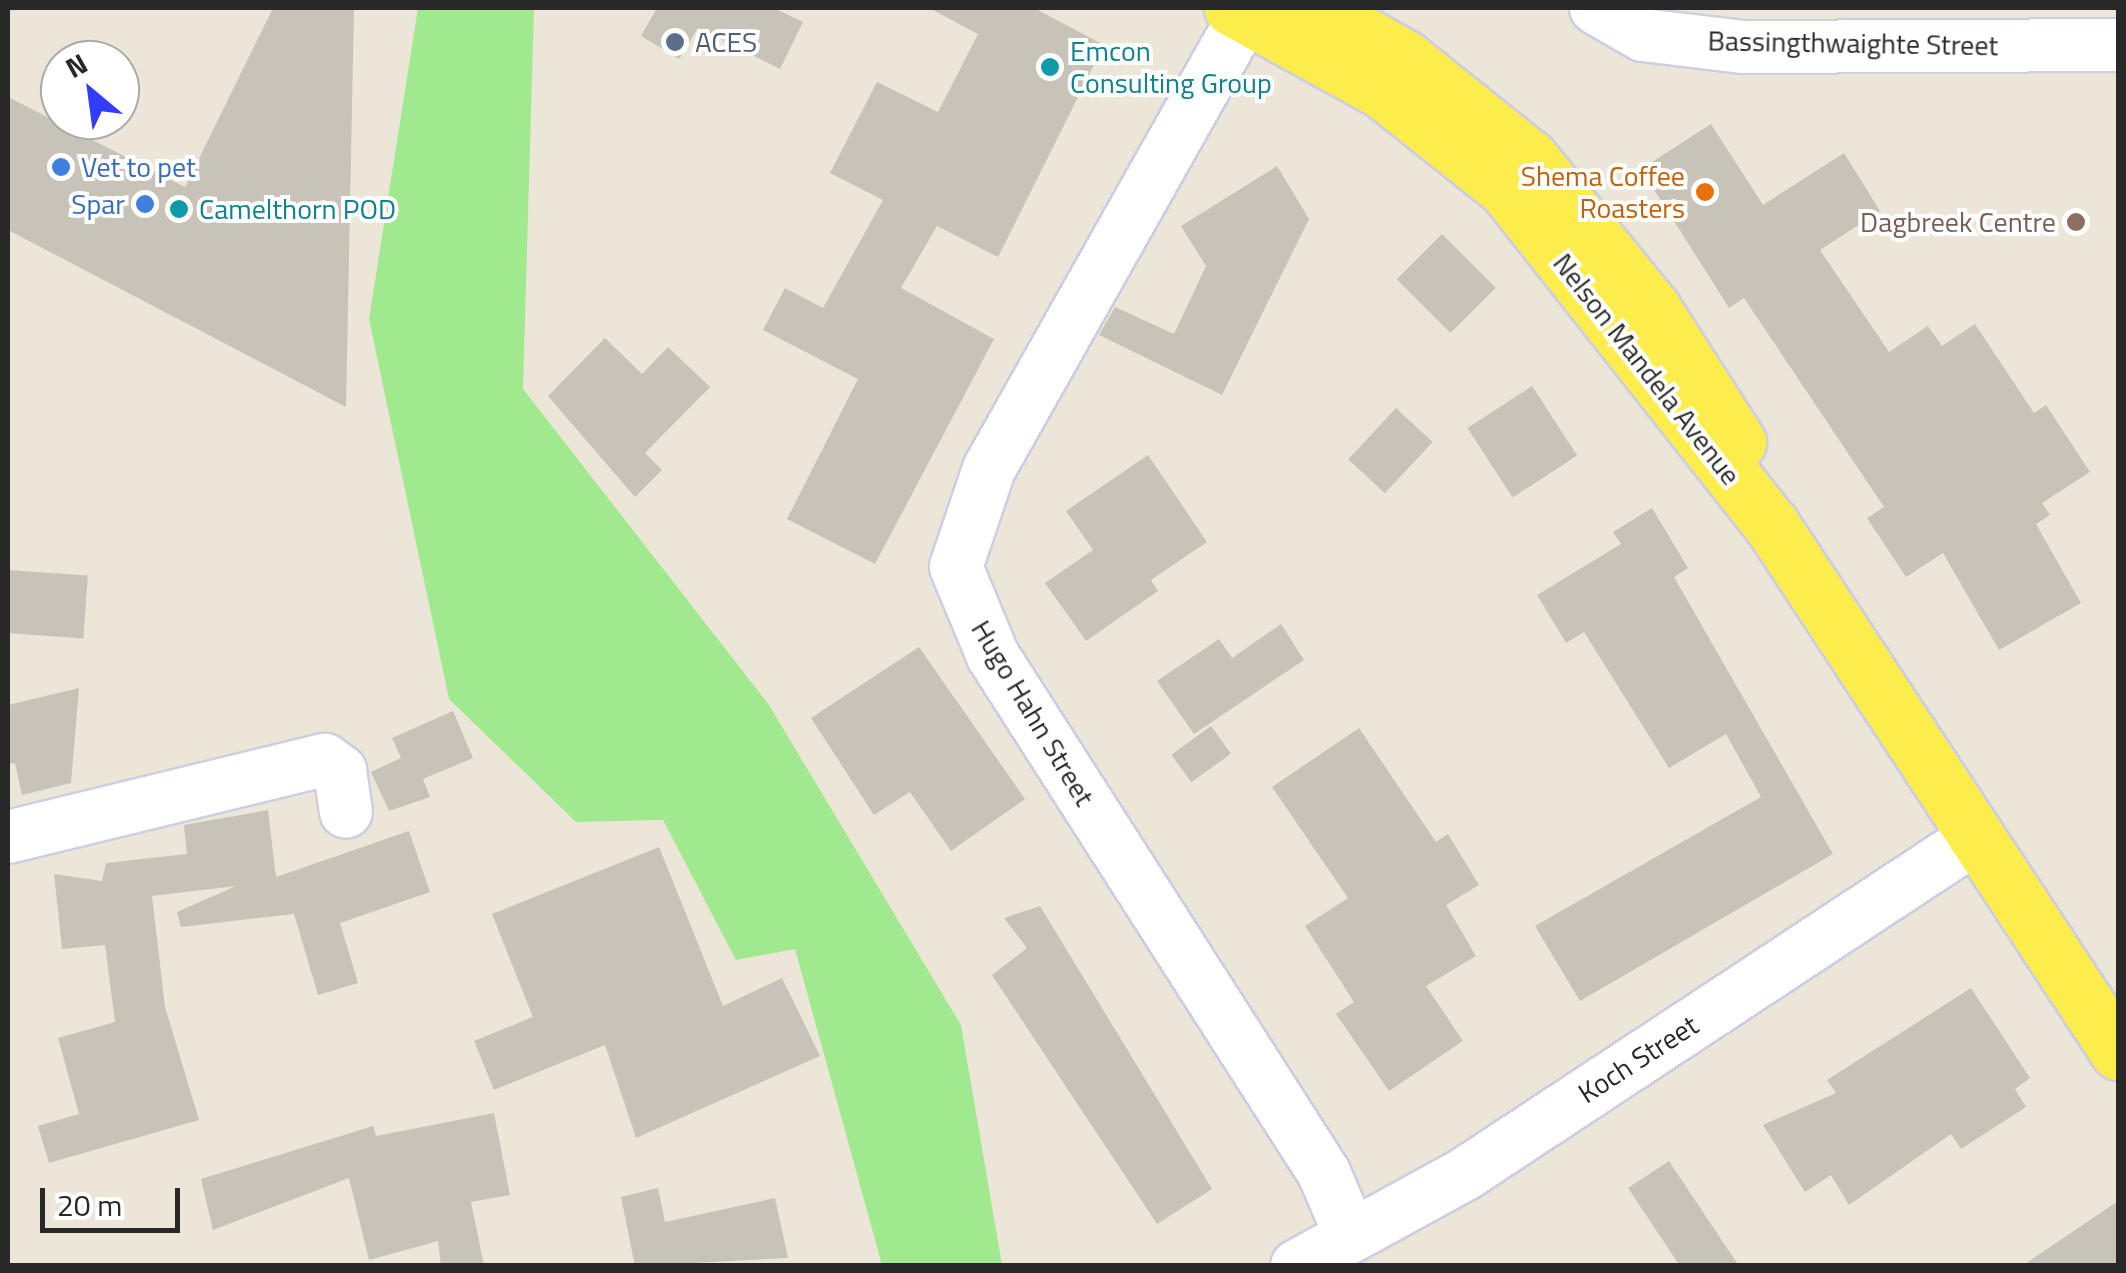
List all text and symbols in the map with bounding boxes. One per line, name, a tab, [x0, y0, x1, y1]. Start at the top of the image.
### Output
street label: Bassingthwaighte Street	[1707, 24, 1999, 62]
place label: ACES	[695, 25, 757, 59]
marker: ACES	[664, 31, 686, 53]
place label: Emcon Consulting Group	[1070, 34, 1272, 100]
north arrow	[40, 40, 140, 140]
text: N	[57, 42, 95, 89]
marker: Emcon Consulting Group	[1039, 56, 1061, 78]
place label: Vet to pet	[81, 150, 196, 184]
marker: Vet to pet	[50, 156, 72, 178]
place label: Shema Coffee Roasters	[1521, 159, 1685, 225]
marker: Shema Coffee Roasters	[1694, 181, 1716, 203]
place label: Spar	[71, 187, 125, 221]
place label: Camelthorn POD	[199, 192, 396, 226]
marker: Spar	[134, 193, 156, 215]
marker: Camelthorn POD	[168, 198, 190, 220]
place label: Dagbreek Centre	[1860, 205, 2056, 239]
marker: Dagbreek Centre	[2065, 211, 2087, 233]
street label: Nelson Mandela Avenue	[1546, 247, 1748, 491]
street label: Hugo Hahn Street	[964, 614, 1102, 812]
street label: Koch Street	[1572, 1008, 1704, 1110]
scale bar	[45, 1168, 185, 1230]
text: 20 m	[57, 1182, 122, 1228]

